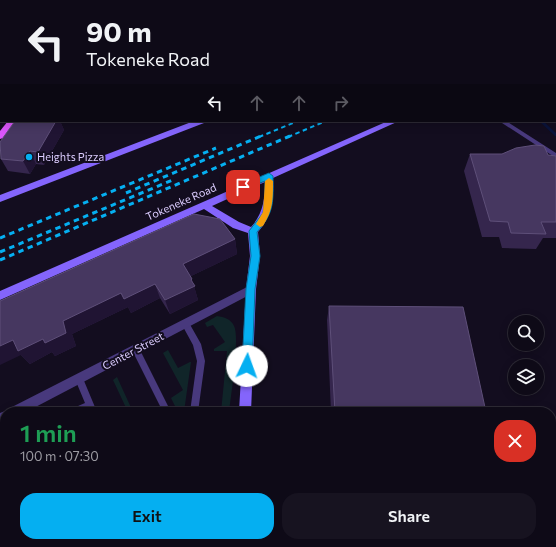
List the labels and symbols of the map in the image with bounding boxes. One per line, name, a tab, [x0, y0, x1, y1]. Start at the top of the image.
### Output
place label: Heights Pizza	[37, 150, 104, 163]
marker: Heights Pizza	[24, 152, 34, 162]
pin	[226, 170, 260, 204]
street label: Tokeneke Road	[144, 180, 218, 223]
street label: Center Street	[100, 329, 166, 372]
position arrow	[226, 345, 268, 387]

